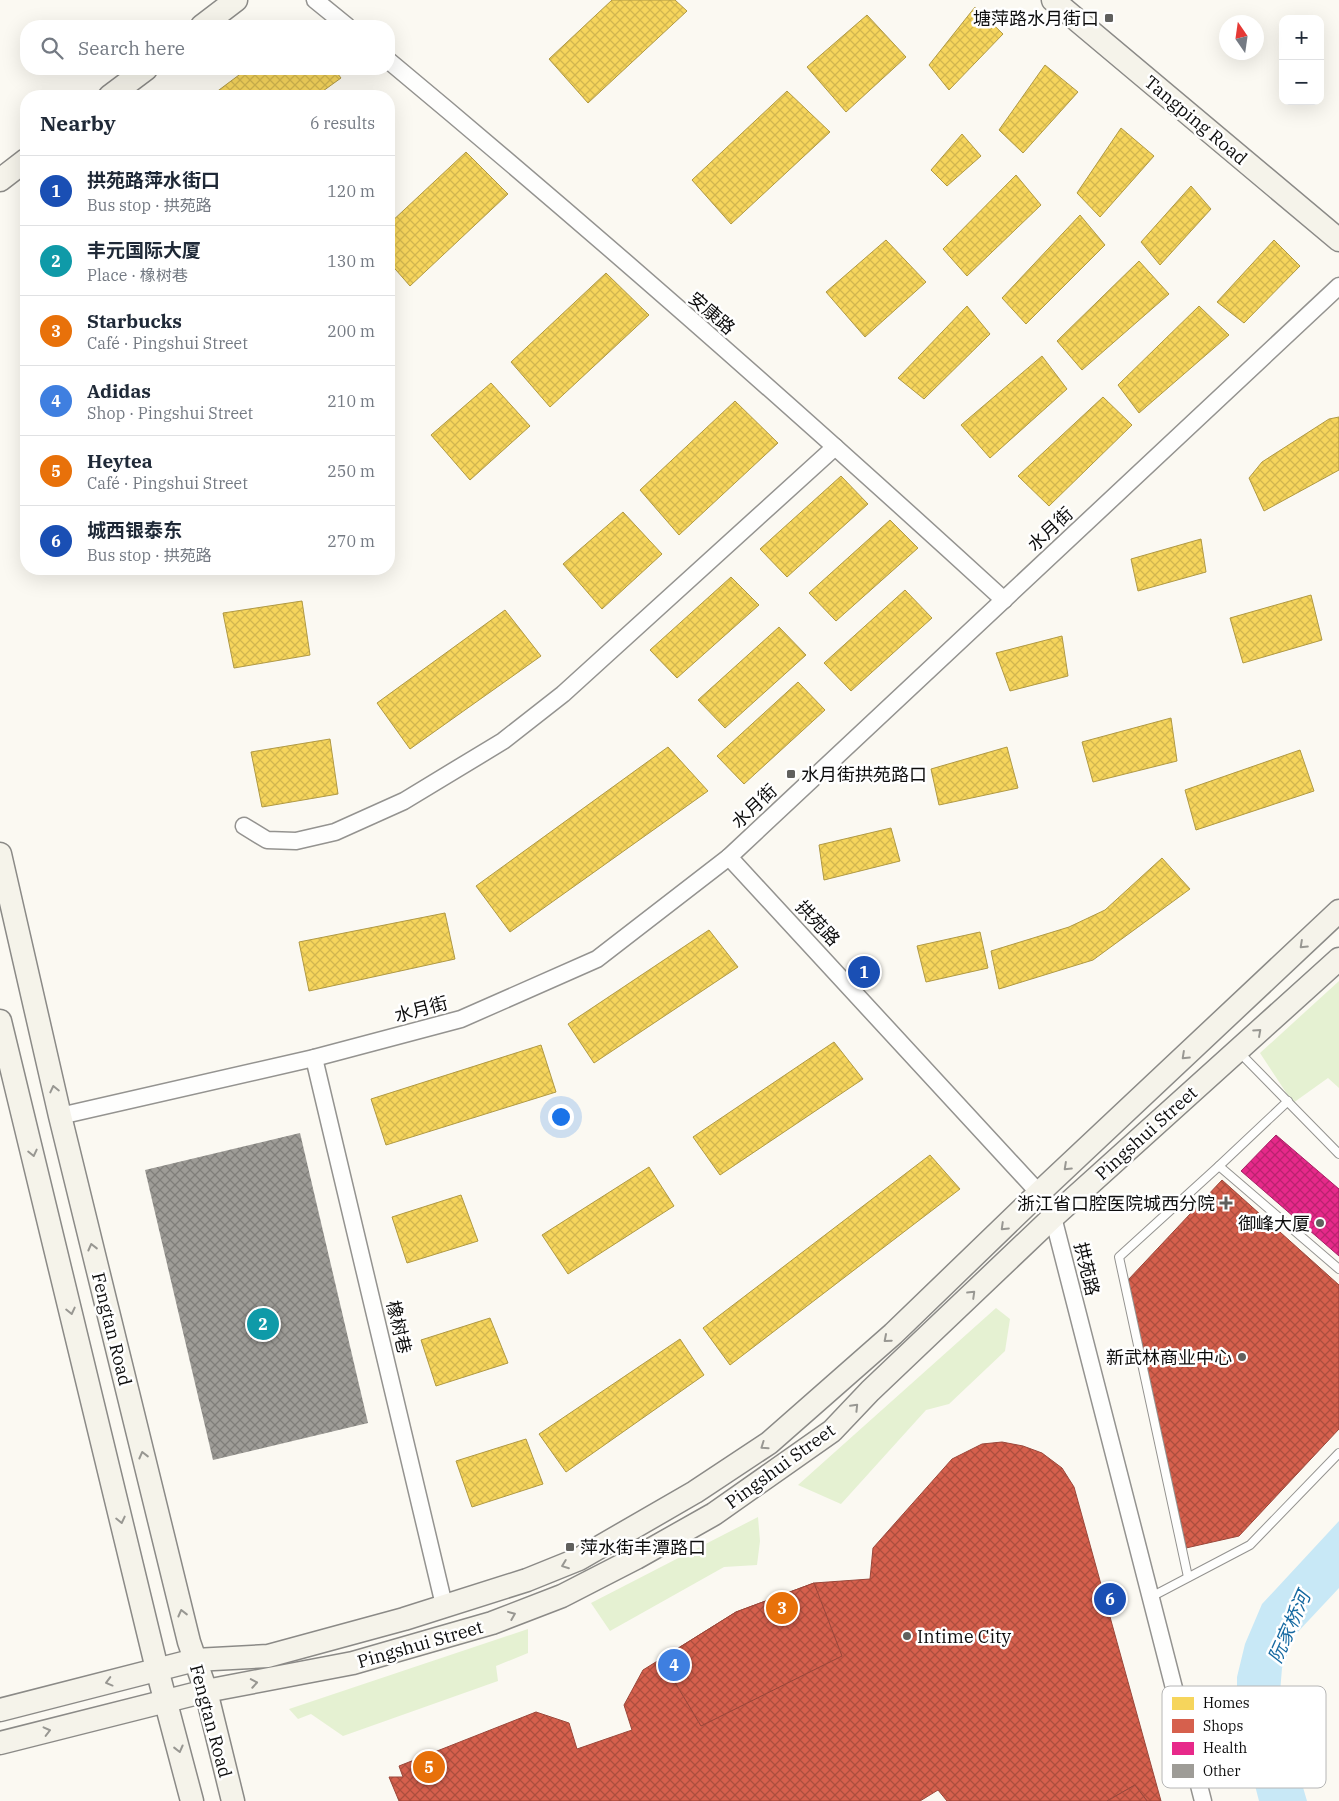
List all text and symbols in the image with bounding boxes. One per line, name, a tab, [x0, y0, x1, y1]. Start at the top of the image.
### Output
place label: 塘萍路水月街口	[973, 7, 1099, 30]
marker: 塘萍路水月街口	[1103, 12, 1115, 24]
north arrow	[1219, 15, 1264, 60]
map controls	[1279, 15, 1324, 105]
button: +	[1279, 15, 1324, 60]
search box	[20, 20, 395, 75]
icon: search	[38, 34, 66, 62]
text: Search here	[78, 36, 185, 60]
button: −	[1279, 60, 1324, 105]
street label: Tangping Road	[1140, 70, 1252, 170]
text: Nearby	[40, 109, 116, 137]
text: 6 results	[310, 113, 375, 133]
text: 拱苑路萍水街口	[87, 168, 220, 192]
text: 1	[51, 181, 61, 201]
text: 120 m	[327, 181, 375, 201]
text: Bus stop · 拱苑路	[87, 195, 212, 215]
text: 丰元国际大厦	[87, 238, 201, 262]
text: 2	[51, 251, 61, 271]
text: 130 m	[327, 251, 375, 271]
text: Place · 橡树巷	[87, 265, 188, 285]
street label: 安康路	[684, 287, 740, 339]
text: Starbucks	[87, 309, 182, 333]
text: 3	[51, 321, 61, 341]
text: 200 m	[327, 321, 375, 341]
text: Café · Pingshui Street	[87, 333, 248, 353]
text: Adidas	[87, 379, 151, 403]
text: 4	[51, 391, 61, 411]
text: 210 m	[327, 391, 375, 411]
text: Shop · Pingshui Street	[87, 403, 253, 423]
text: Heytea	[87, 449, 153, 473]
text: 5	[51, 461, 61, 481]
text: 250 m	[327, 461, 375, 481]
text: Café · Pingshui Street	[87, 473, 248, 493]
street label: 水月街	[1022, 502, 1078, 556]
text: 城西银泰东	[87, 518, 182, 542]
text: 6	[51, 531, 61, 551]
text: 270 m	[327, 531, 375, 551]
text: Bus stop · 拱苑路	[87, 545, 212, 565]
place label: 水月街拱苑路口	[801, 763, 927, 786]
marker: 水月街拱苑路口	[785, 768, 797, 780]
street label: 水月街	[726, 779, 782, 833]
street label: 拱苑路	[791, 895, 845, 951]
one-way arrow	[1300, 939, 1309, 948]
pin: 1	[848, 953, 880, 991]
street label: 水月街	[392, 991, 450, 1027]
one-way arrow	[1252, 1029, 1261, 1038]
one-way arrow	[1182, 1050, 1191, 1059]
street label: Pingshui Street	[1090, 1081, 1202, 1185]
one-way arrow	[49, 1084, 60, 1093]
your location	[548, 1104, 574, 1130]
one-way arrow	[27, 1149, 38, 1158]
one-way arrow	[1063, 1161, 1072, 1170]
place label: 浙江省口腔医院城西分院	[1017, 1192, 1215, 1215]
marker: 浙江省口腔医院城西分院	[1219, 1196, 1233, 1210]
place label: 御峰大厦	[1238, 1212, 1310, 1235]
marker: 御峰大厦	[1314, 1217, 1326, 1229]
one-way arrow	[1001, 1221, 1010, 1230]
street label: 拱苑路	[1069, 1240, 1105, 1298]
one-way arrow	[87, 1242, 98, 1251]
street label: Fengtan Road	[87, 1270, 137, 1388]
one-way arrow	[966, 1291, 975, 1300]
street label: 橡树巷	[382, 1298, 416, 1356]
pin: 2	[247, 1305, 279, 1343]
one-way arrow	[65, 1307, 76, 1316]
one-way arrow	[883, 1334, 892, 1343]
place label: 新武林商业中心	[1106, 1346, 1232, 1369]
marker: 新武林商业中心	[1236, 1351, 1248, 1363]
one-way arrow	[849, 1403, 858, 1412]
street label: Pingshui Street	[721, 1419, 839, 1513]
one-way arrow	[760, 1440, 770, 1449]
one-way arrow	[138, 1451, 149, 1460]
one-way arrow	[115, 1516, 126, 1525]
place label: 萍水街丰潭路口	[580, 1536, 706, 1559]
marker: 萍水街丰潭路口	[564, 1541, 576, 1553]
one-way arrow	[561, 1559, 570, 1569]
pin: 6	[1094, 1580, 1126, 1618]
water label: 阮家桥河	[1263, 1584, 1317, 1667]
pin: 3	[766, 1589, 798, 1627]
one-way arrow	[177, 1609, 188, 1618]
one-way arrow	[508, 1611, 516, 1621]
street label: Pingshui Street	[354, 1615, 486, 1673]
place label: Intime City	[917, 1625, 1011, 1648]
marker: Intime City	[901, 1630, 913, 1642]
pin: 4	[658, 1646, 690, 1684]
street label: Fengtan Road	[185, 1662, 237, 1780]
one-way arrow	[106, 1676, 114, 1686]
one-way arrow	[250, 1678, 258, 1688]
legend	[1162, 1686, 1326, 1788]
text: Homes	[1203, 1694, 1250, 1712]
text: Shops	[1203, 1717, 1243, 1735]
one-way arrow	[43, 1726, 52, 1737]
text: Health	[1203, 1739, 1247, 1757]
one-way arrow	[173, 1745, 183, 1753]
pin: 5	[413, 1748, 445, 1786]
text: Other	[1203, 1762, 1241, 1780]

